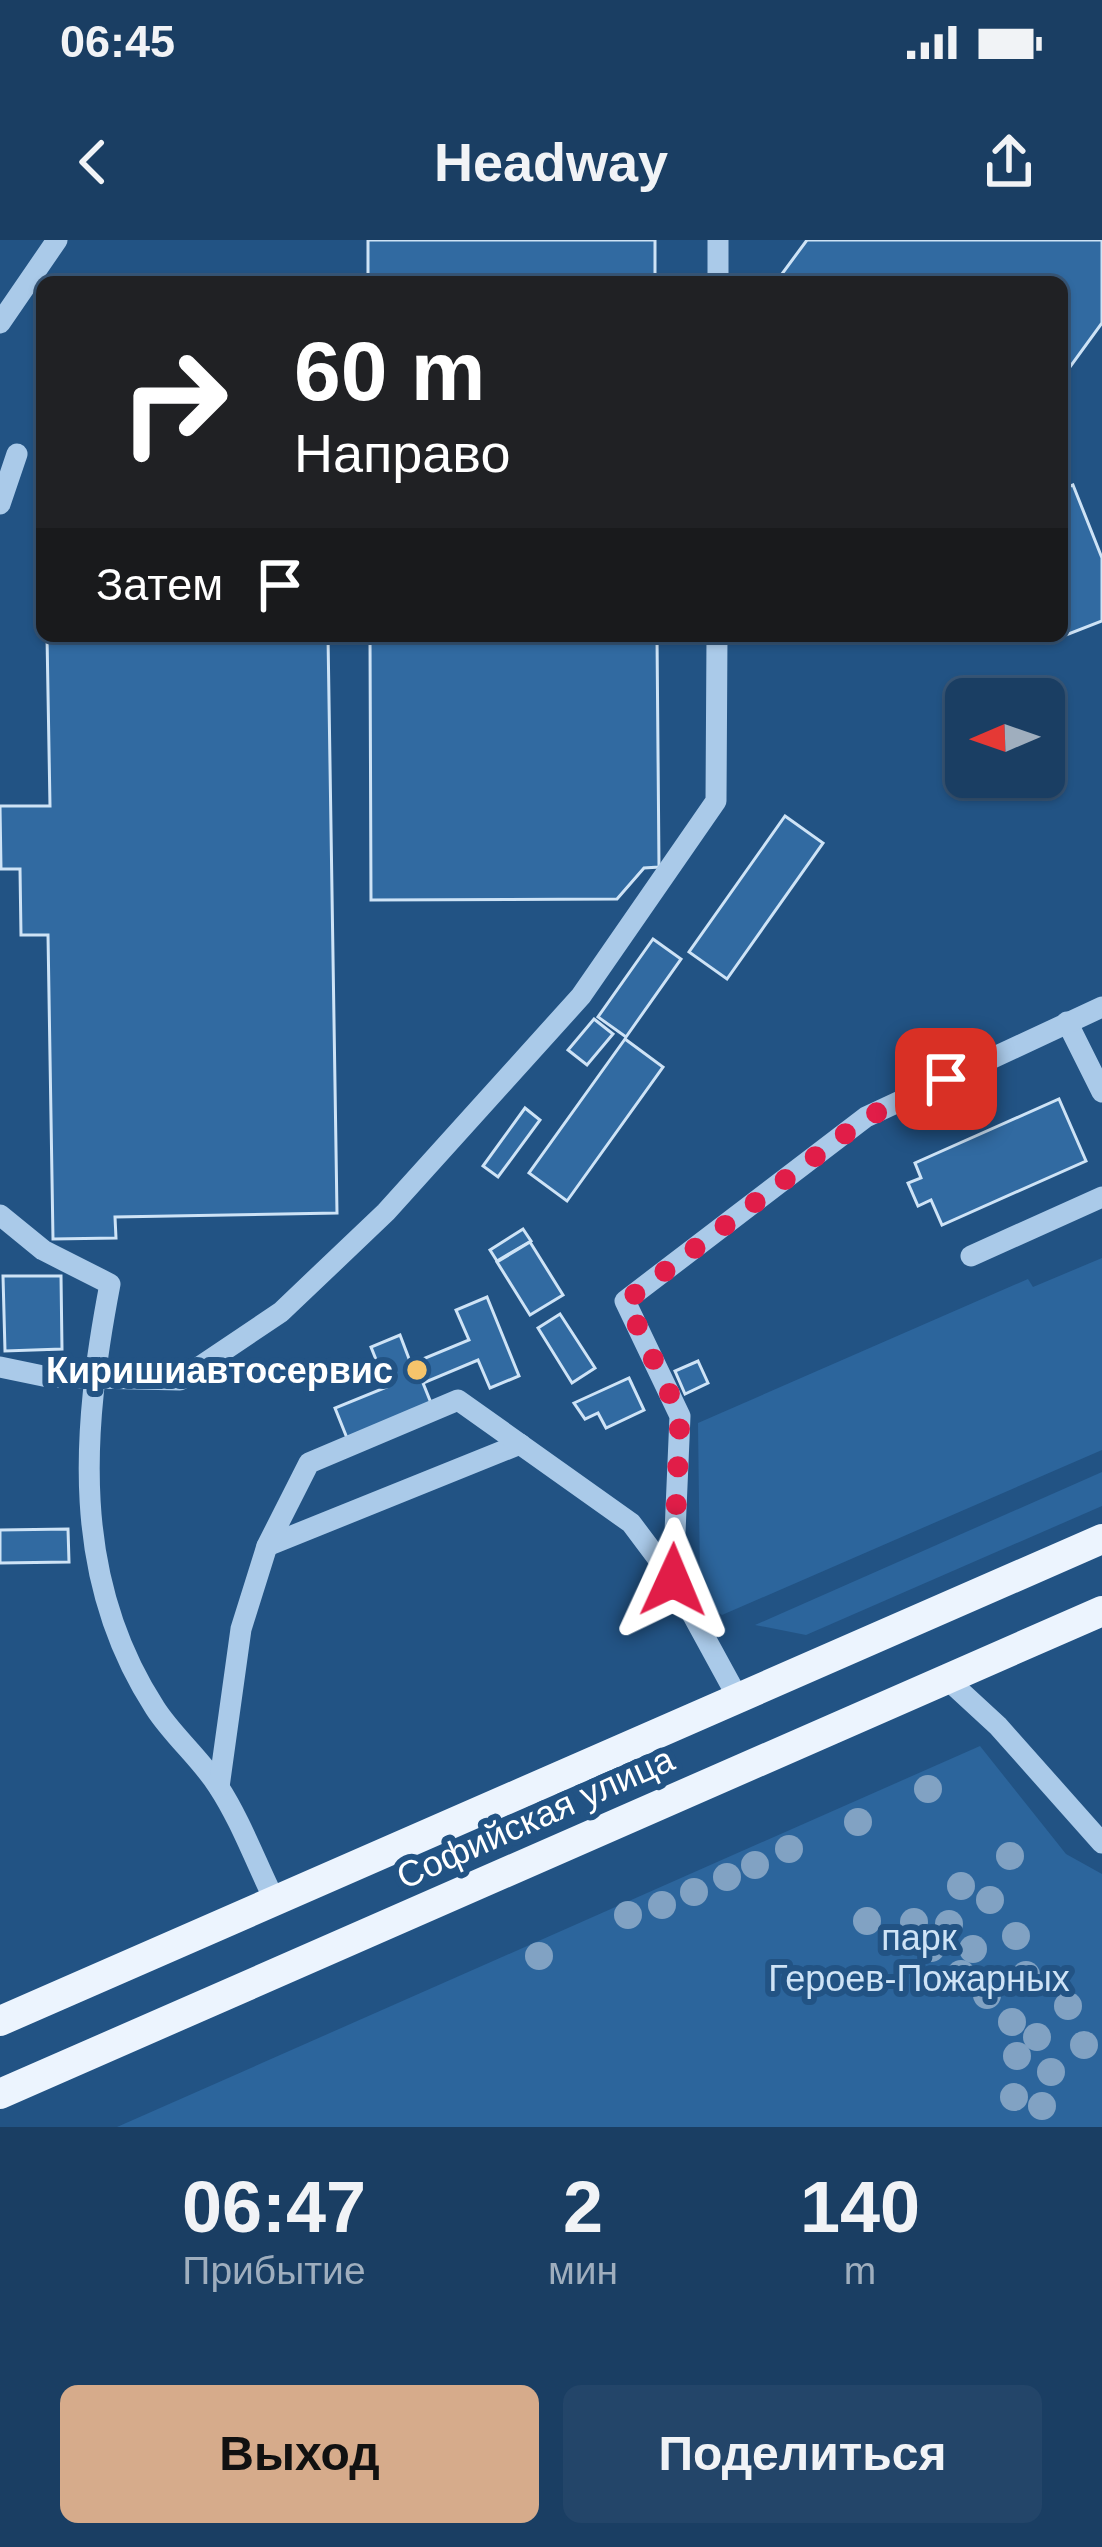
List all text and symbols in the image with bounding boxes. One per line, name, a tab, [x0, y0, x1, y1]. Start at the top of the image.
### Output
text: 06:45	[60, 16, 175, 67]
icon: back	[60, 129, 126, 195]
icon: share	[976, 129, 1042, 195]
text: Headway	[434, 132, 668, 192]
icon: right	[96, 324, 252, 480]
text: 60 m	[294, 324, 485, 418]
text: Направо	[294, 423, 510, 483]
icon: arrive	[247, 552, 313, 618]
text: Затем	[96, 559, 223, 610]
north arrow	[945, 678, 1065, 798]
map controls	[945, 678, 1065, 798]
pin	[895, 1028, 997, 1130]
icon: arrive	[913, 1046, 979, 1112]
place label: Киришиавтосервис	[46, 1350, 393, 1391]
marker: Киришиавтосервис	[404, 1357, 430, 1383]
position arrow	[610, 1517, 736, 1643]
street label: Софийская улица	[390, 1738, 681, 1897]
park label: парк Героев-Пожарных	[768, 1917, 1070, 1999]
text: 06:47	[182, 2167, 366, 2247]
text: 2	[563, 2167, 603, 2247]
text: 140	[800, 2167, 920, 2247]
text: Прибытие	[182, 2249, 366, 2292]
text: мин	[548, 2249, 618, 2292]
text: m	[844, 2249, 876, 2292]
button: Выход	[60, 2385, 539, 2523]
button: Поделиться	[563, 2385, 1042, 2523]

